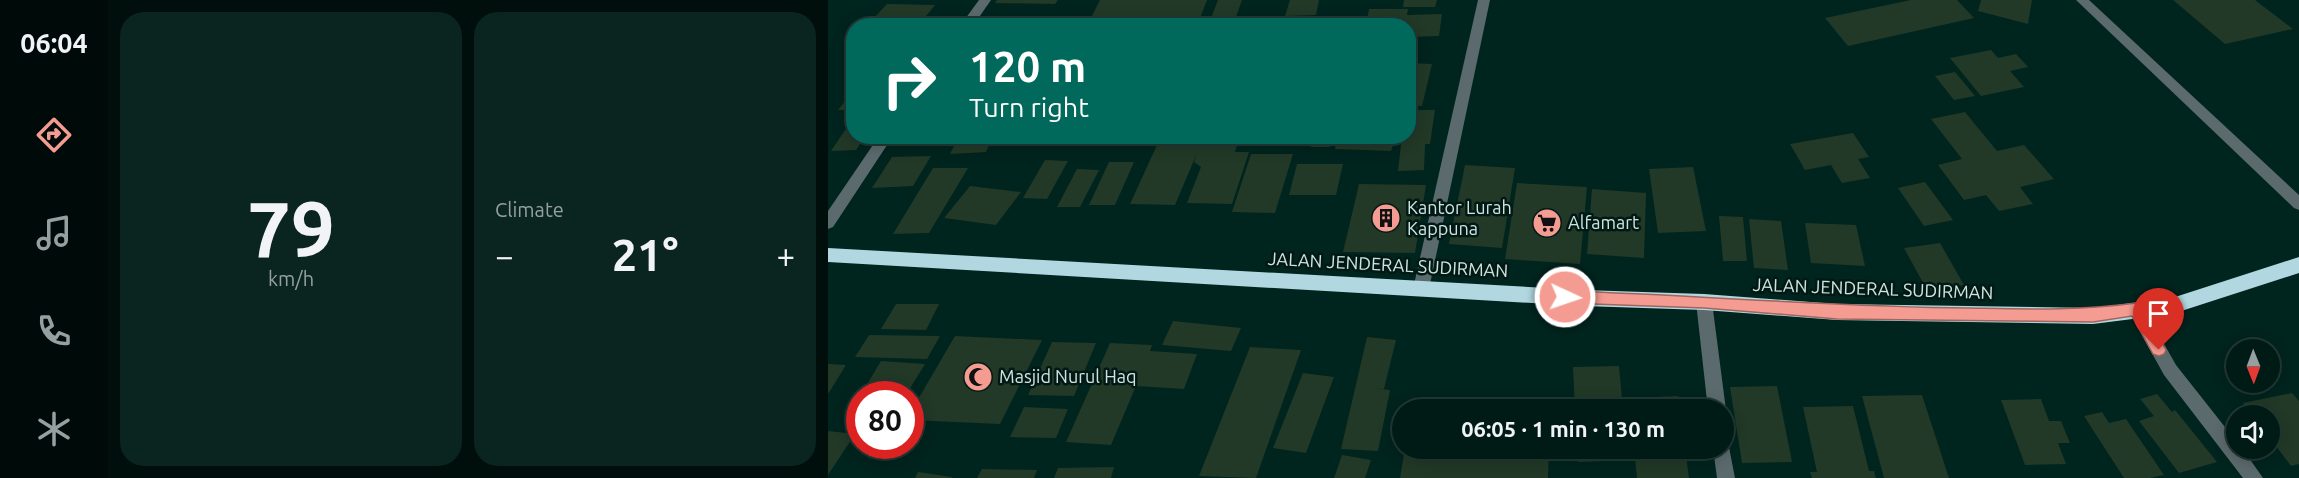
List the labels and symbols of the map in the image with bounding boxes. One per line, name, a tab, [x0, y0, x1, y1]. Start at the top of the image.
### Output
place label: Kantor Lurah Kappuna	[1407, 197, 1512, 238]
building icon: Kantor Lurah Kappuna	[1370, 202, 1402, 234]
supermarket icon: Alfamart	[1531, 207, 1563, 239]
place label: Alfamart	[1568, 212, 1639, 232]
street label: JALAN JENDERAL SUDIRMAN	[1267, 248, 1509, 280]
position arrow	[1533, 265, 1597, 329]
street label: JALAN JENDERAL SUDIRMAN	[1752, 274, 1994, 302]
pin	[2133, 288, 2184, 350]
north arrow	[2226, 339, 2280, 393]
mosque icon: Masjid Nurul Haq	[962, 361, 994, 393]
place label: Masjid Nurul Haq	[999, 366, 1137, 386]
speed limit sign: 80	[846, 381, 924, 459]

